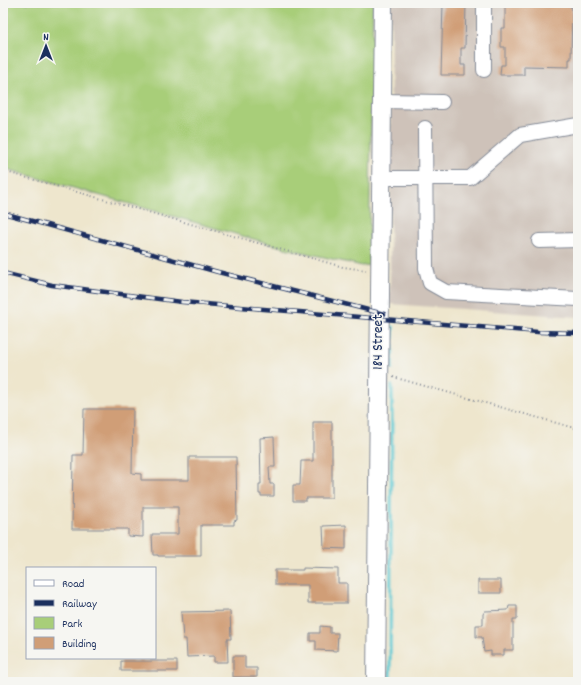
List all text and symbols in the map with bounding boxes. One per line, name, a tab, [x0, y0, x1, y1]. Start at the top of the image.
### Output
north arrow	[26, 26, 66, 66]
text: N	[43, 30, 49, 46]
street label: 184 Street	[368, 314, 390, 370]
legend	[26, 567, 156, 659]
text: Road	[62, 576, 84, 593]
text: Railway	[62, 596, 98, 613]
text: Park	[62, 616, 83, 633]
text: Building	[62, 636, 97, 653]

